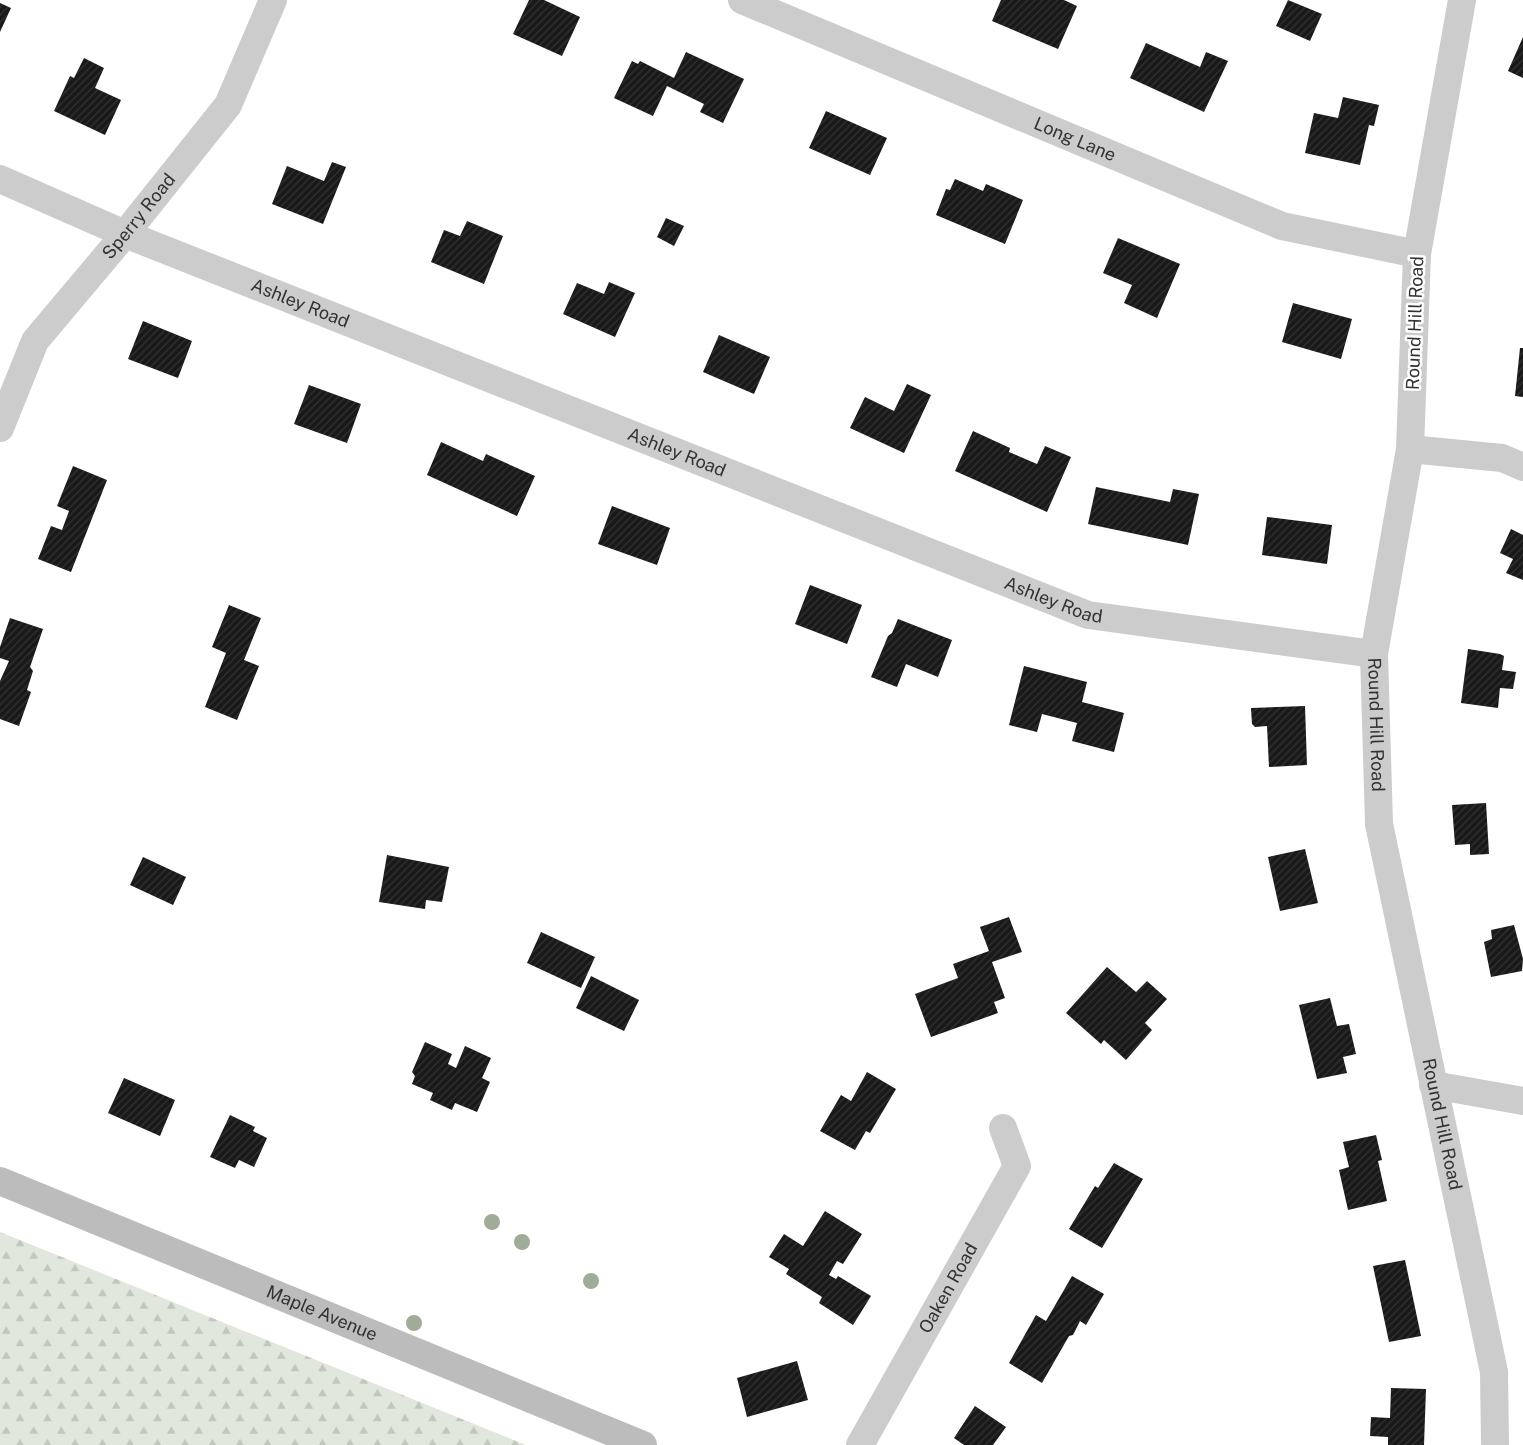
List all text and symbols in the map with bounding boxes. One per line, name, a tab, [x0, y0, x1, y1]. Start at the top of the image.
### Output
street label: Long Lane	[1031, 112, 1119, 165]
street label: Sperry Road	[98, 169, 179, 263]
street label: Round Hill Road	[1402, 256, 1427, 390]
street label: Ashley Road	[248, 274, 352, 332]
street label: Ashley Road	[625, 423, 729, 481]
street label: Ashley Road	[1002, 572, 1104, 627]
street label: Round Hill Road	[1364, 657, 1389, 792]
street label: Round Hill Road	[1418, 1056, 1467, 1192]
street label: Oaken Road	[914, 1239, 982, 1337]
street label: Maple Avenue	[264, 1281, 381, 1345]

